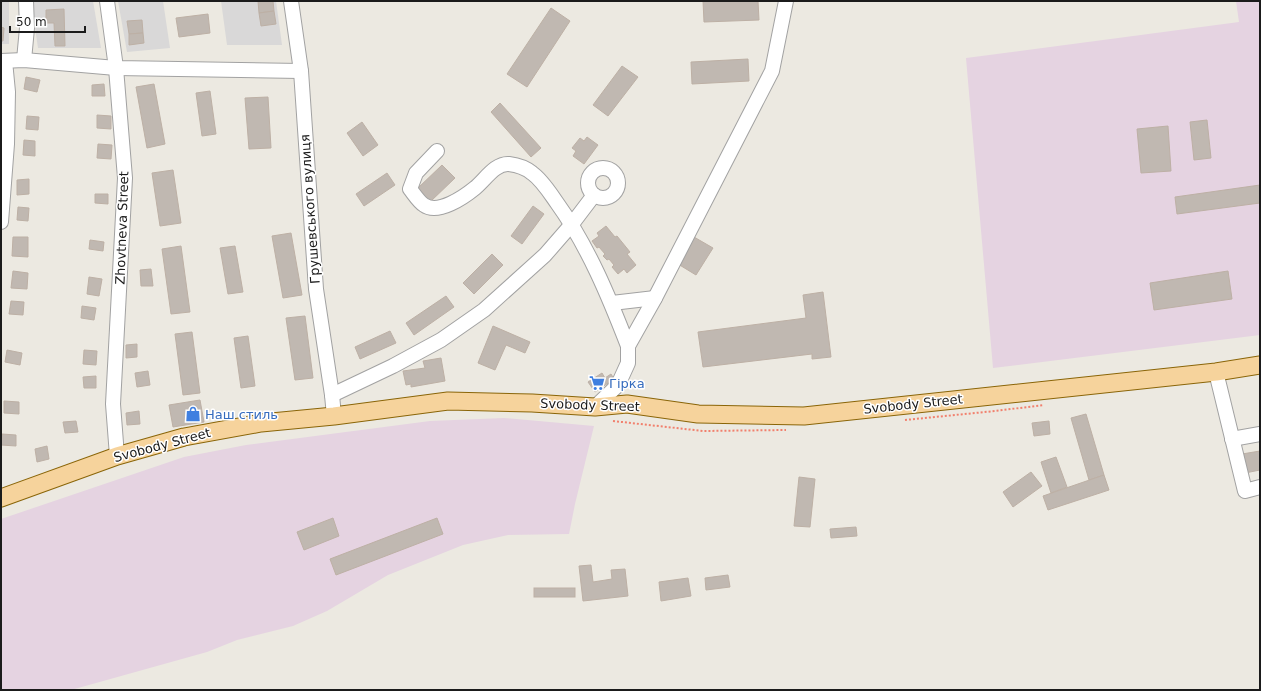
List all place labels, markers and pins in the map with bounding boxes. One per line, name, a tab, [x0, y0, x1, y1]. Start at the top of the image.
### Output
supermarket icon: Гірка	[588, 374, 606, 392]
place label: Гірка	[609, 376, 645, 391]
shop icon: Наш стиль	[184, 405, 202, 423]
place label: Наш стиль	[205, 407, 278, 422]

